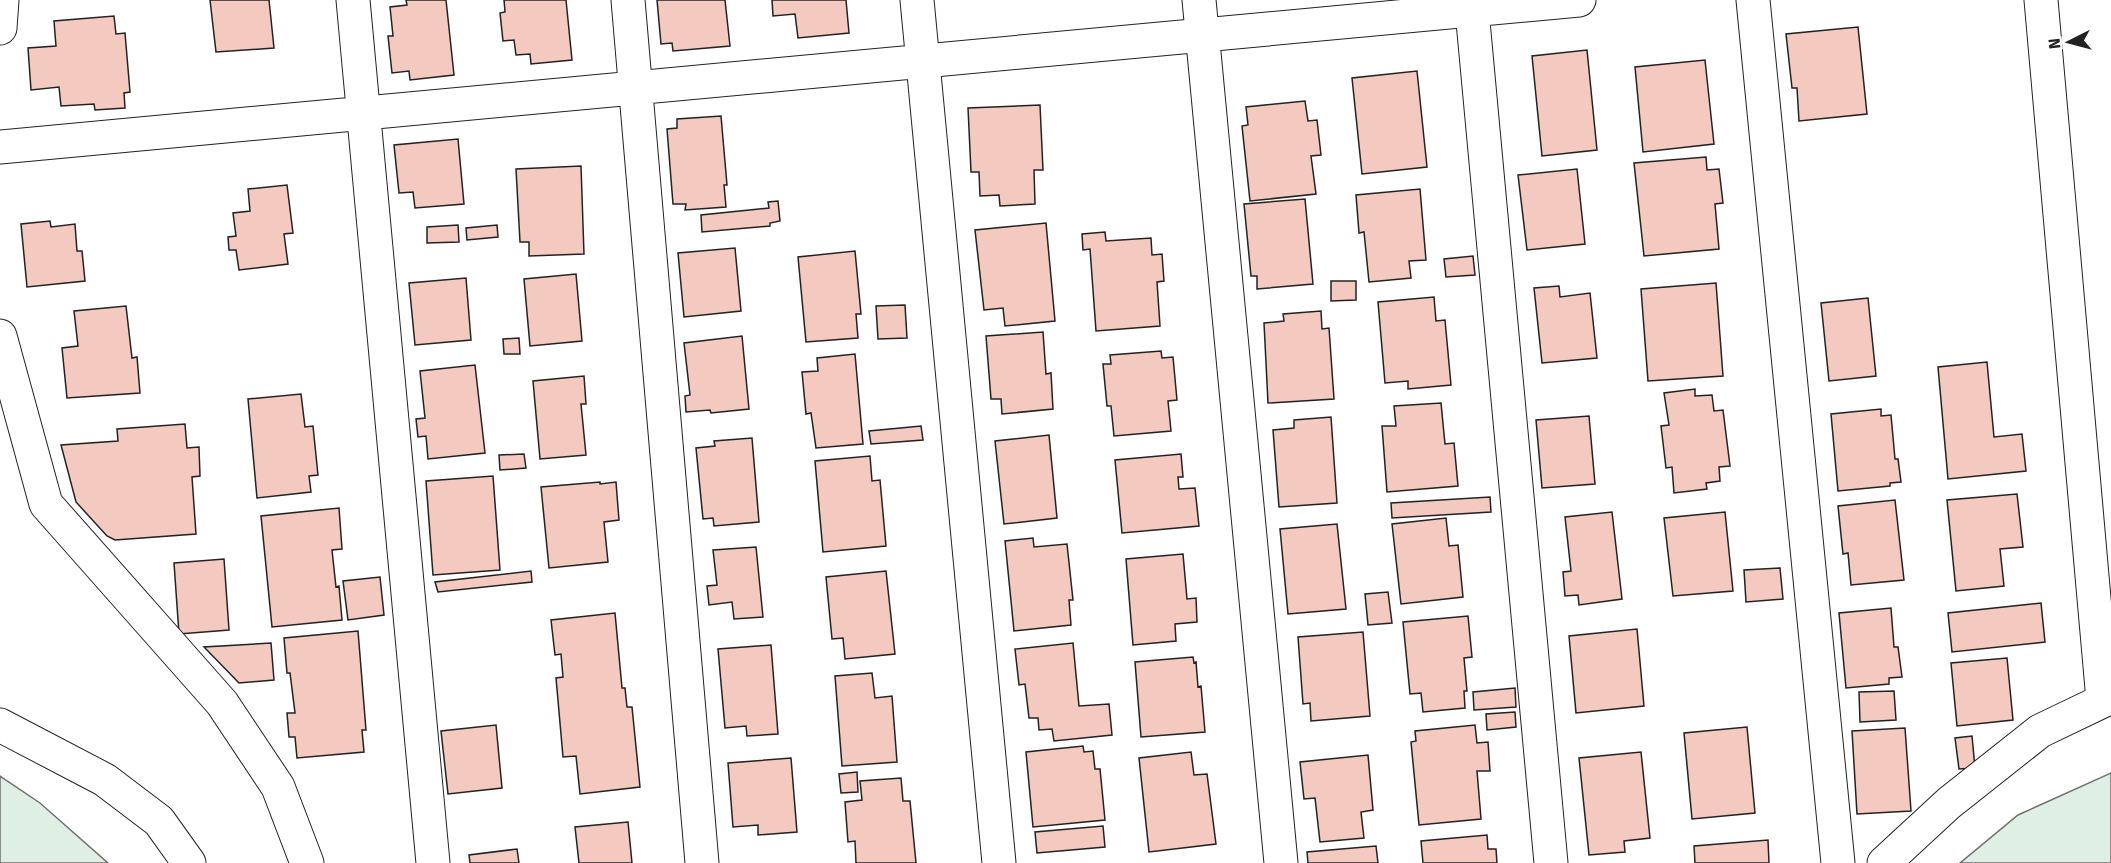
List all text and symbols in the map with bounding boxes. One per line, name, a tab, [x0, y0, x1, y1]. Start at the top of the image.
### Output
north arrow	[2039, 12, 2099, 72]
text: N	[2045, 37, 2065, 50]

